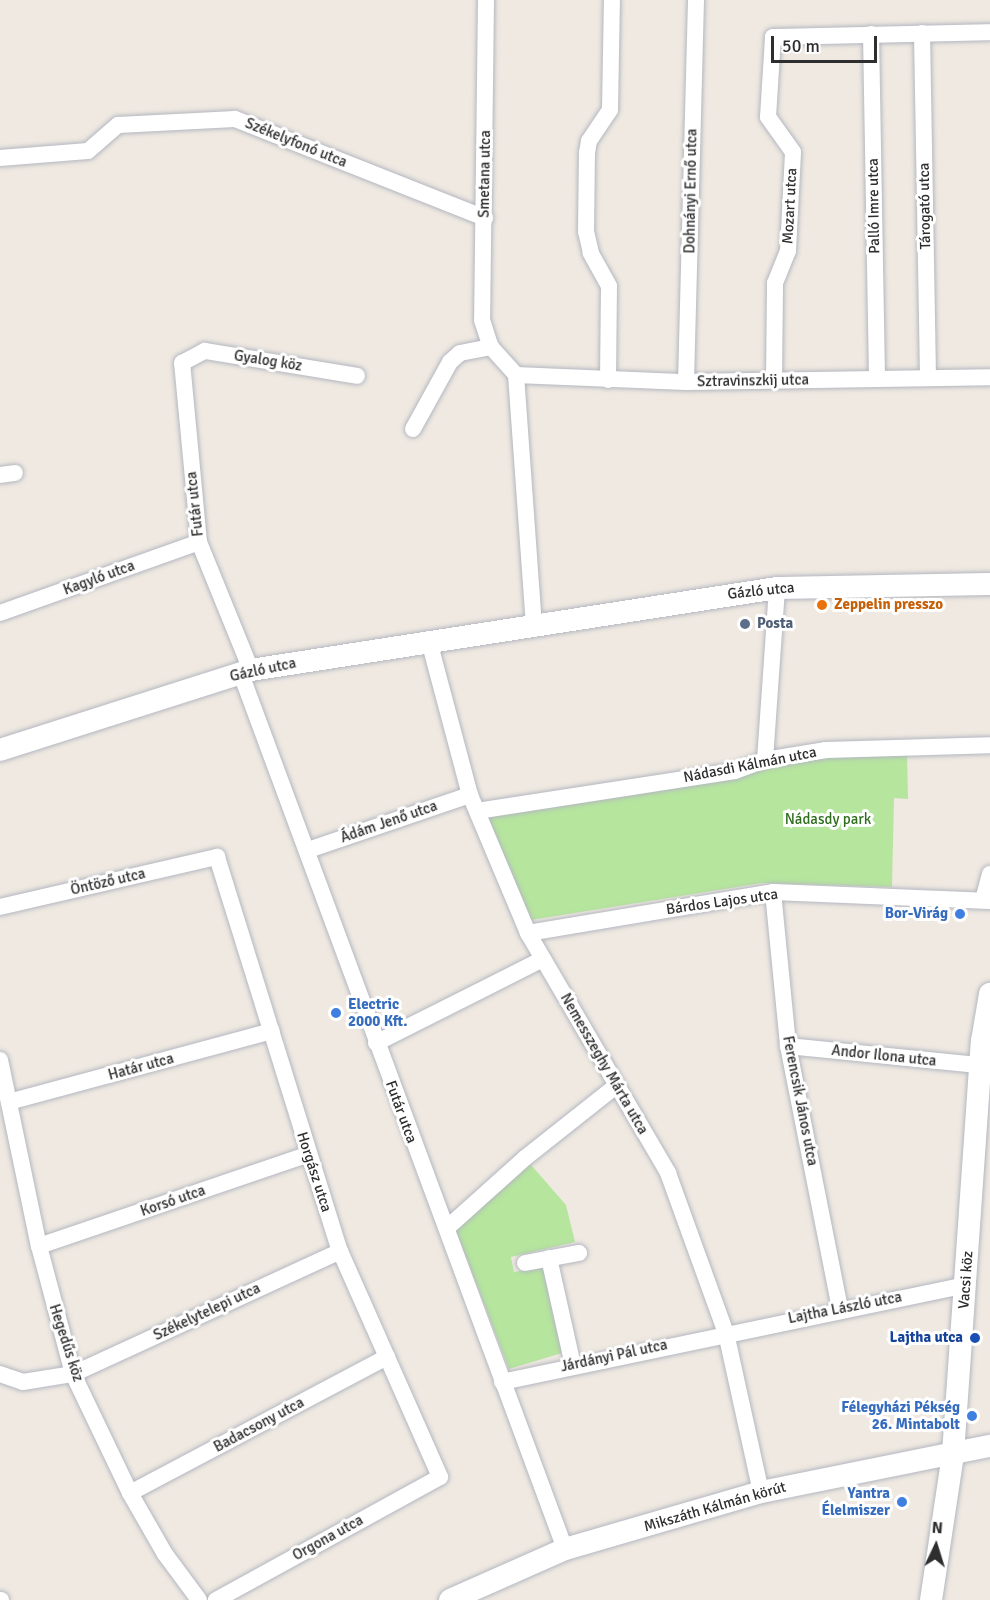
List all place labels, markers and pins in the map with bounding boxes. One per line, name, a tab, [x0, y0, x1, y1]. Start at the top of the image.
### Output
place label: Zeppelin presszo	[834, 596, 943, 614]
marker: Zeppelin presszo	[815, 598, 829, 612]
place label: Posta	[757, 615, 793, 633]
marker: Posta	[738, 617, 752, 631]
place label: Bor-Virág	[885, 905, 948, 923]
marker: Bor-Virág	[953, 907, 967, 921]
place label: Electric 2000 Kft.	[348, 995, 407, 1030]
marker: Electric 2000 Kft.	[329, 1006, 343, 1020]
place label: Lajtha utca	[890, 1329, 963, 1347]
marker: Lajtha utca	[968, 1331, 982, 1345]
place label: Félegyházi Pékség 26. Mintabolt	[841, 1398, 960, 1433]
marker: Félegyházi Pékség 26. Mintabolt	[965, 1409, 979, 1423]
place label: Yantra Élelmiszer	[821, 1484, 890, 1519]
marker: Yantra Élelmiszer	[895, 1495, 909, 1509]

